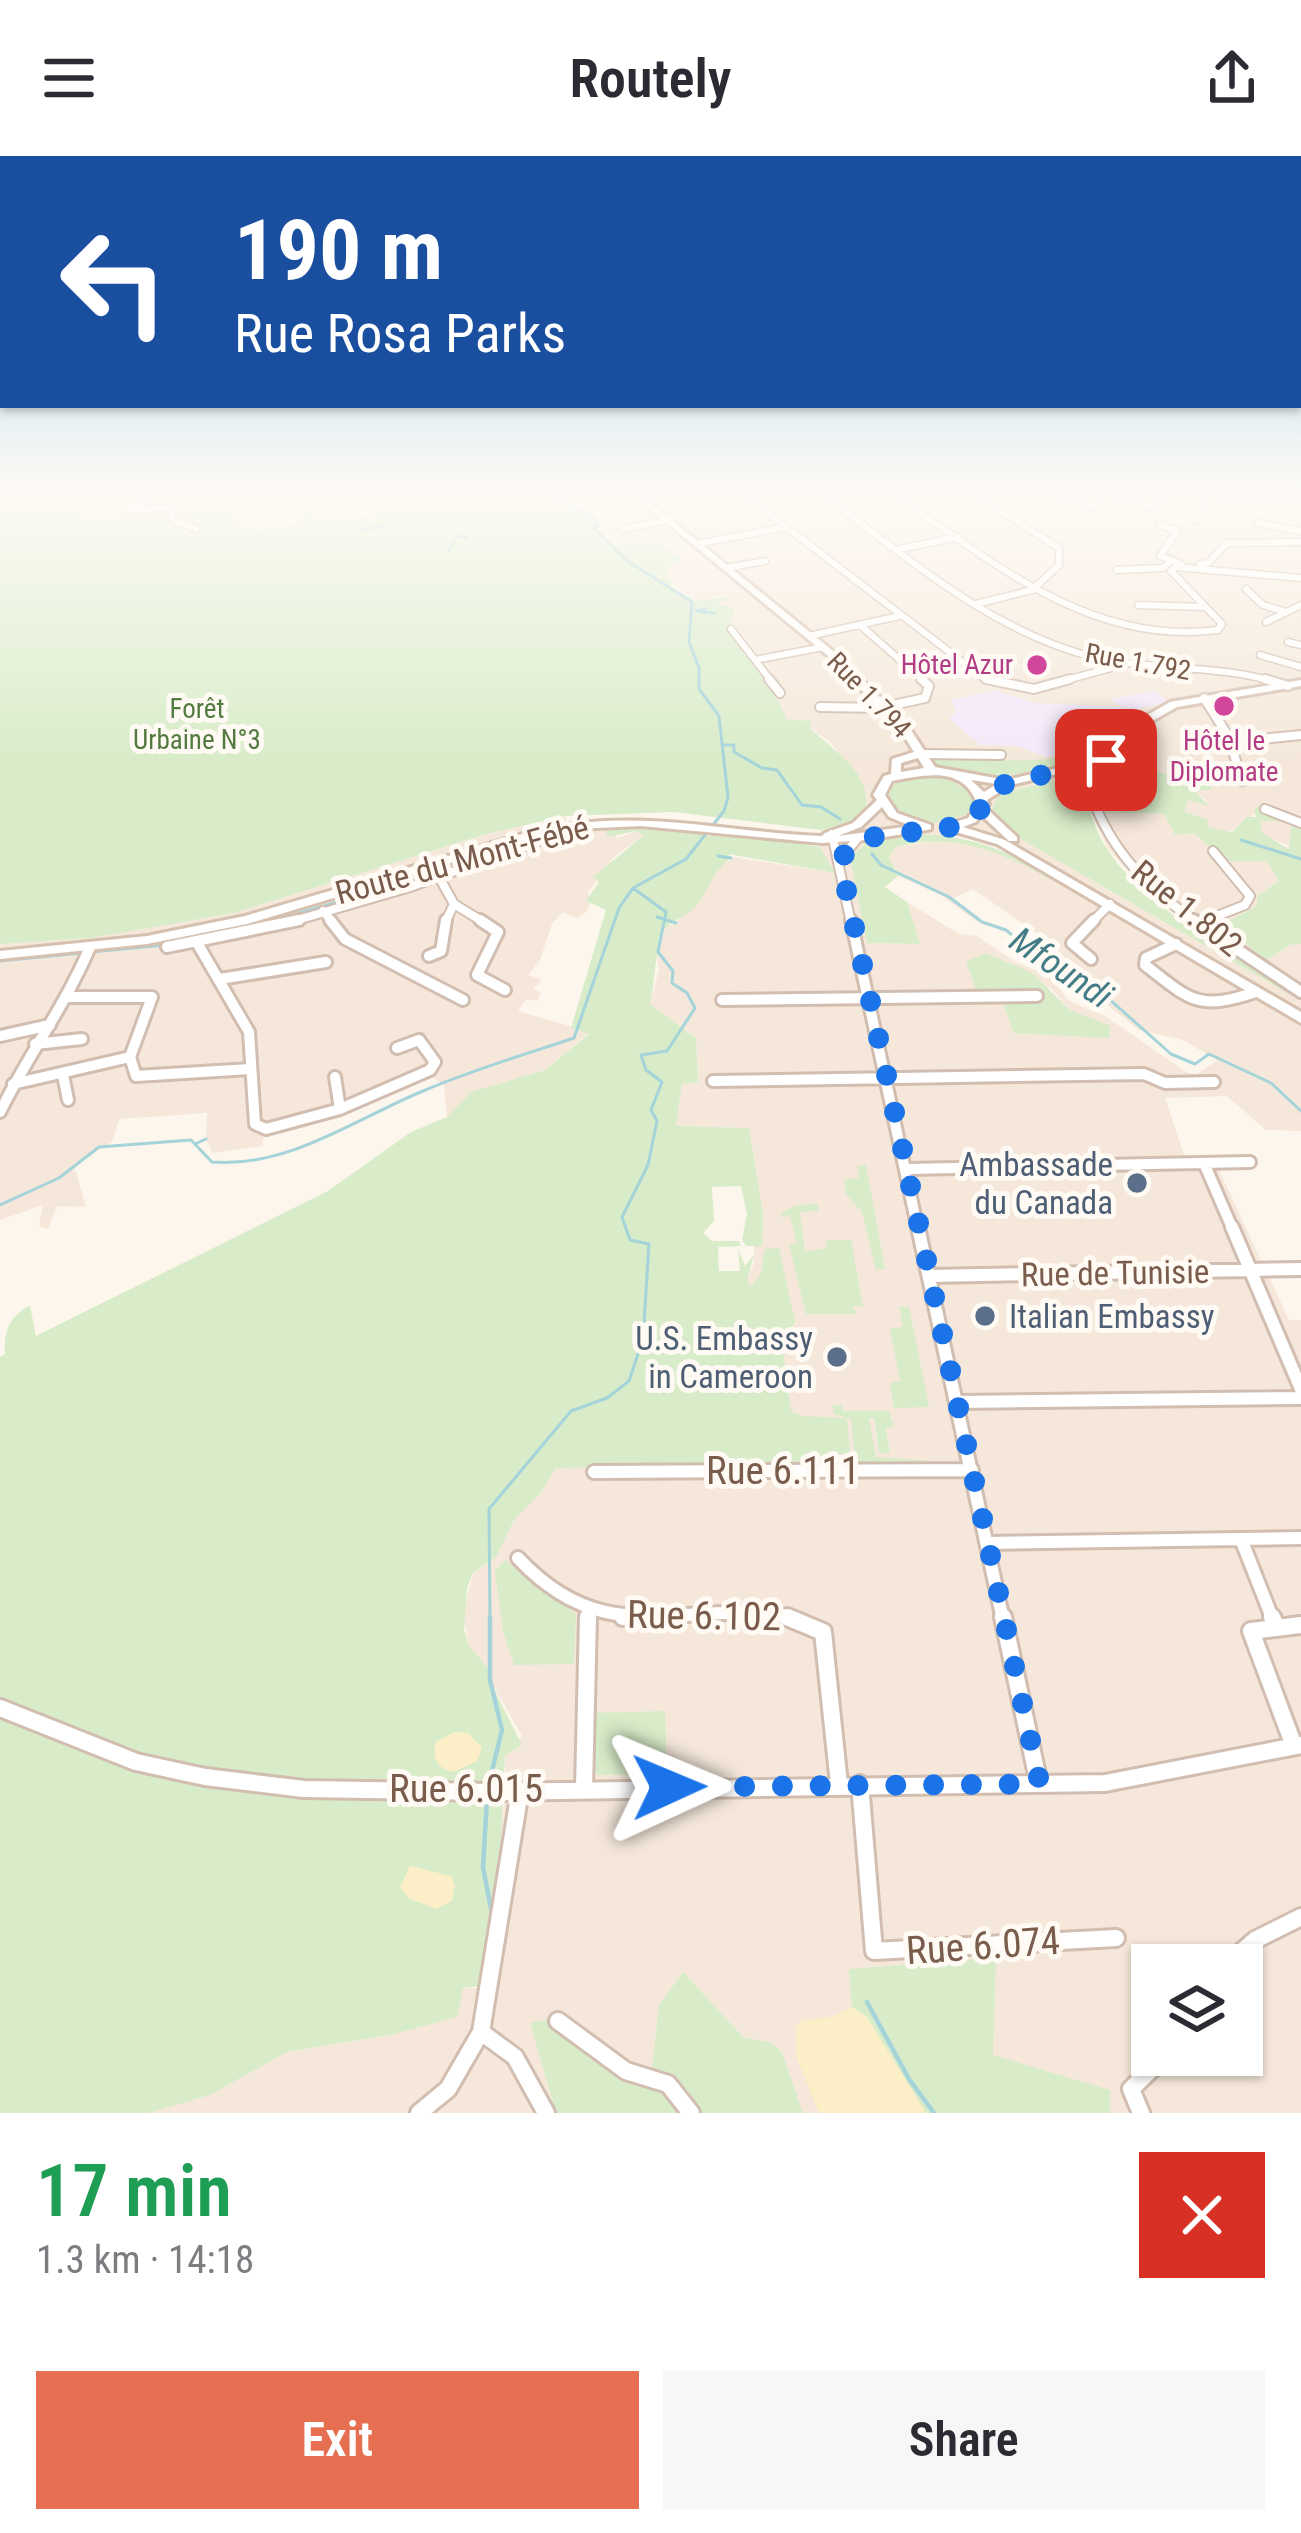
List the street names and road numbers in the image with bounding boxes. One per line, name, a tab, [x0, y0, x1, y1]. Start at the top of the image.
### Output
street label: Rue 1.792	[1083, 637, 1193, 687]
street label: Rue 1.794	[820, 646, 918, 744]
street label: Route du Mont-Fébé	[331, 807, 593, 913]
street label: Rue 1.802	[1124, 852, 1250, 964]
street label: Rue de Tunisie	[1020, 1252, 1210, 1294]
street label: Rue 6.111	[706, 1448, 860, 1494]
street label: Rue 6.102	[627, 1592, 781, 1640]
street label: Rue 6.015	[389, 1766, 543, 1812]
street label: Rue 6.074	[905, 1918, 1061, 1974]

